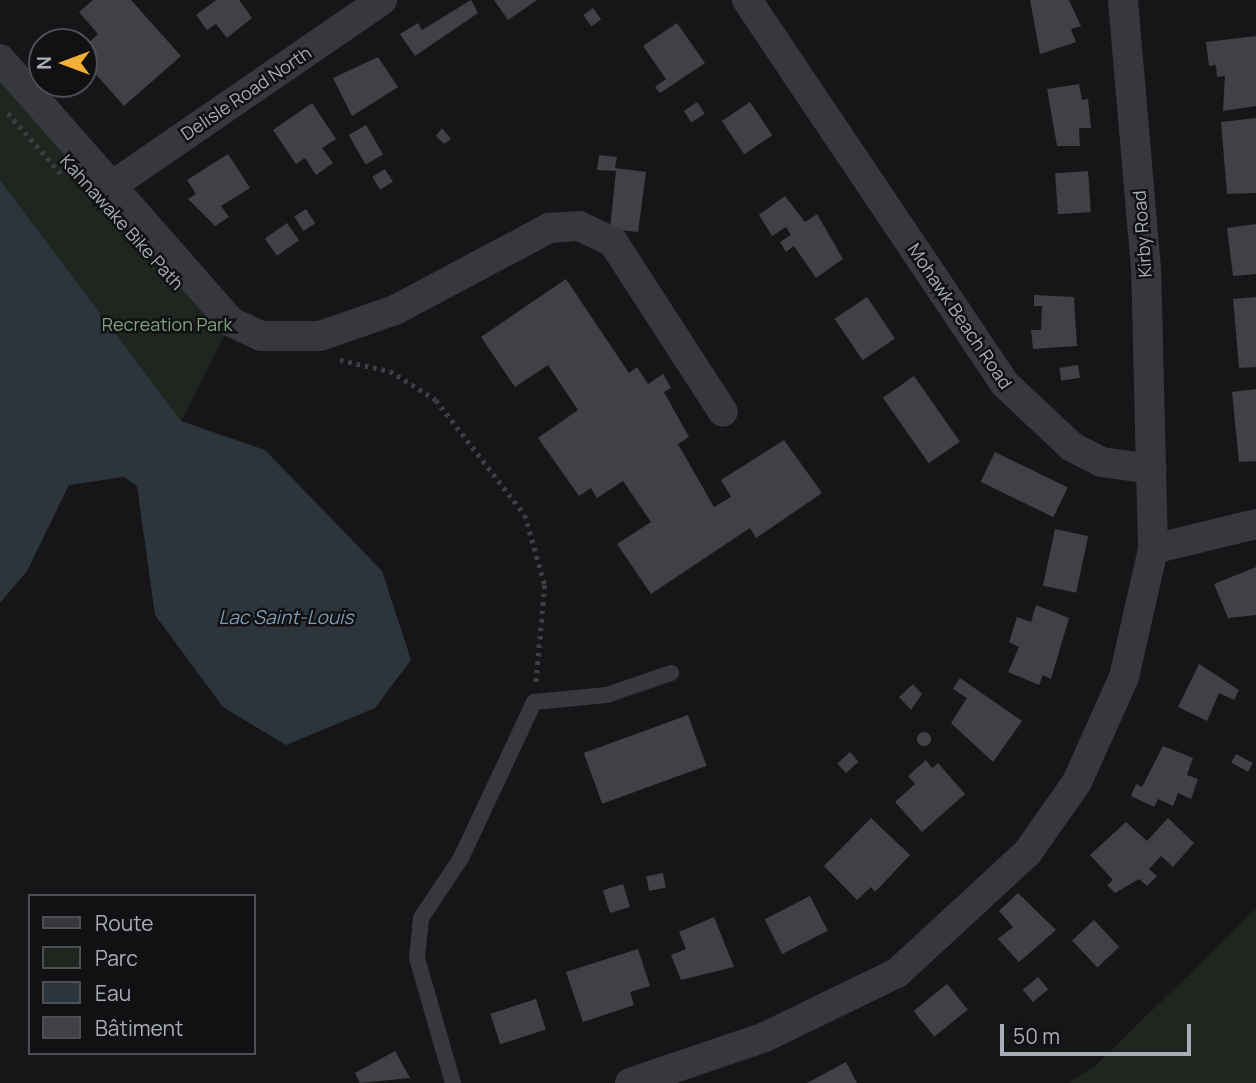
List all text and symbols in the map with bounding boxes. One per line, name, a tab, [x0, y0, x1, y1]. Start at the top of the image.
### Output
north arrow	[28, 28, 98, 98]
street label: Delisle Road North	[177, 41, 315, 145]
text: N	[31, 56, 57, 70]
street label: Kahnawake Bike Path	[56, 150, 188, 294]
street label: Kirby Road	[1128, 190, 1156, 278]
street label: Mohawk Beach Road	[903, 239, 1017, 393]
park label: Recreation Park	[102, 313, 232, 335]
water label: Lac Saint-Louis	[219, 607, 353, 629]
legend	[28, 894, 256, 1055]
text: Route	[95, 909, 153, 937]
text: Parc	[95, 944, 138, 972]
text: Eau	[95, 979, 131, 1007]
scale bar	[1004, 1010, 1195, 1054]
text: Bâtiment	[95, 1014, 183, 1042]
text: 50 m	[1013, 1022, 1060, 1050]

